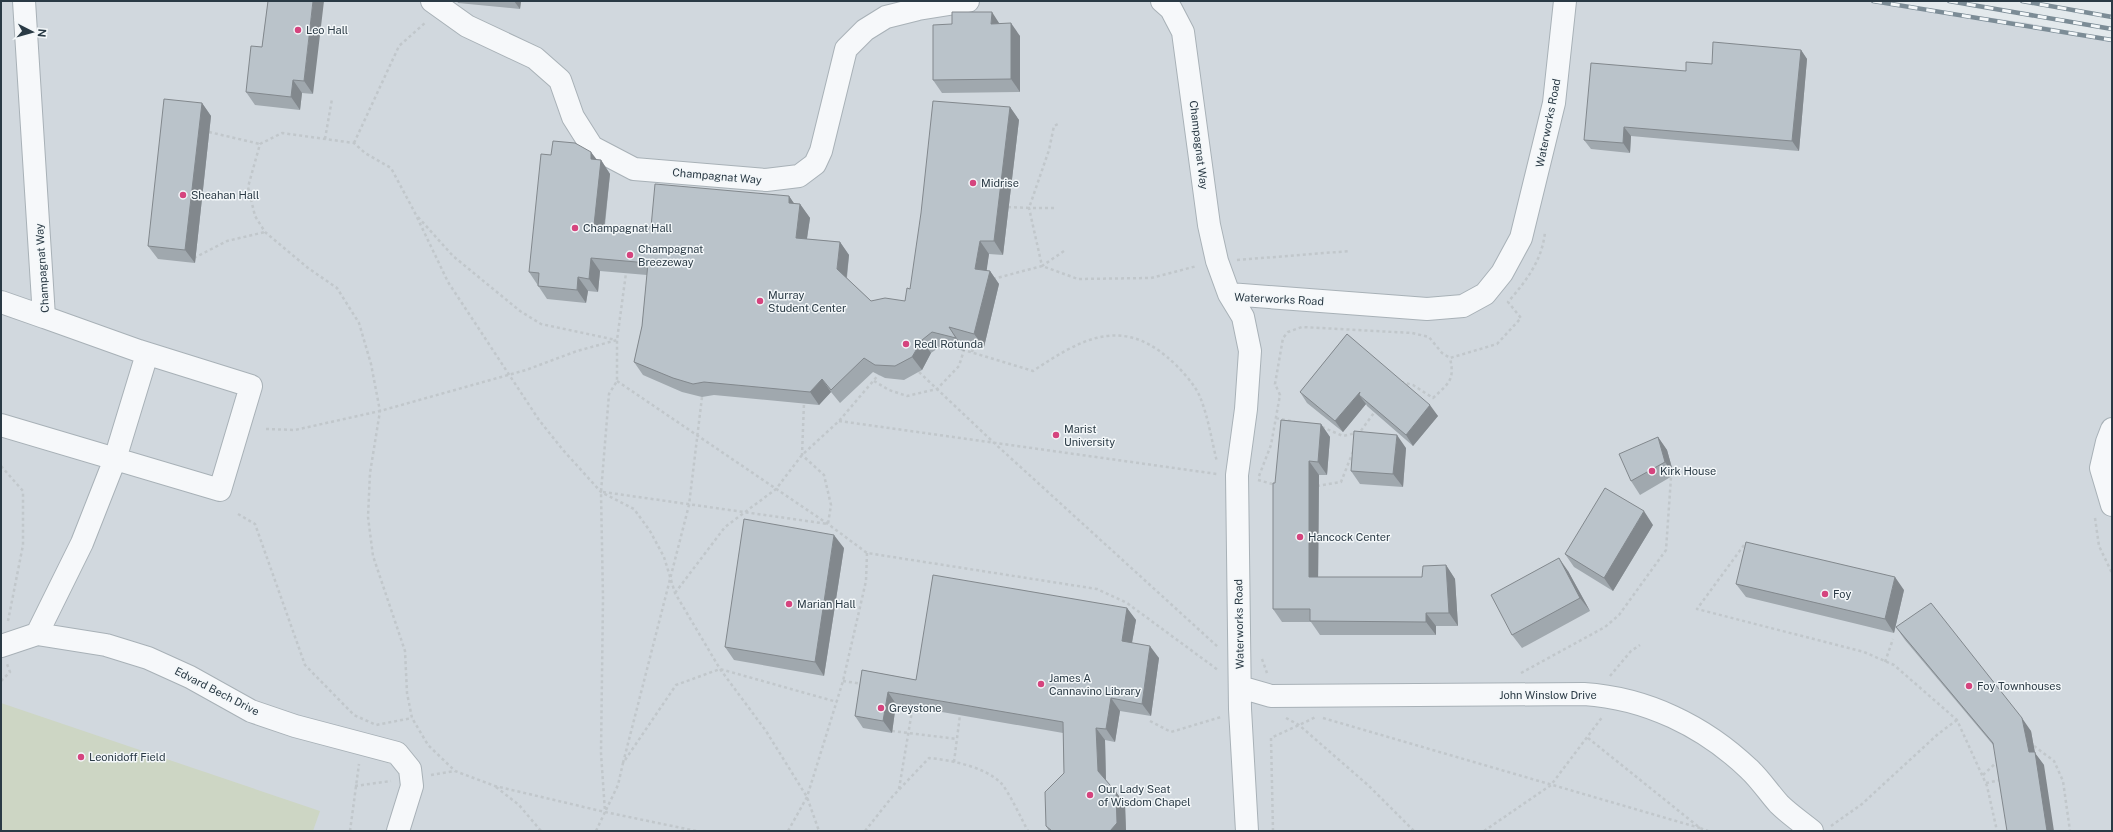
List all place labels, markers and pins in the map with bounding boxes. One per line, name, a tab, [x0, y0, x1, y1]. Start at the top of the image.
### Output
place label: Leo Hall	[306, 24, 348, 36]
marker: Leo Hall	[293, 25, 303, 35]
place label: Midrise	[981, 177, 1019, 189]
marker: Midrise	[968, 178, 978, 188]
place label: Sheahan Hall	[191, 189, 259, 201]
marker: Sheahan Hall	[178, 190, 188, 200]
place label: Champagnat Hall	[583, 222, 672, 234]
marker: Champagnat Hall	[570, 223, 580, 233]
place label: Champagnat Breezeway	[638, 243, 703, 268]
marker: Champagnat Breezeway	[625, 250, 635, 260]
place label: Murray Student Center	[768, 289, 846, 314]
marker: Murray Student Center	[755, 296, 765, 306]
place label: Redl Rotunda	[914, 338, 983, 350]
marker: Redl Rotunda	[901, 339, 911, 349]
place label: Marist University	[1064, 423, 1115, 448]
marker: Marist University	[1051, 430, 1061, 440]
place label: Kirk House	[1660, 465, 1716, 477]
marker: Kirk House	[1647, 466, 1657, 476]
place label: Hancock Center	[1308, 531, 1390, 543]
marker: Hancock Center	[1295, 532, 1305, 542]
place label: Foy	[1833, 588, 1852, 600]
marker: Foy	[1820, 589, 1830, 599]
place label: Marian Hall	[797, 598, 856, 610]
marker: Marian Hall	[784, 599, 794, 609]
place label: James A Cannavino Library	[1049, 672, 1141, 697]
marker: James A Cannavino Library	[1036, 679, 1046, 689]
place label: Foy Townhouses	[1977, 680, 2062, 692]
marker: Foy Townhouses	[1964, 681, 1974, 691]
place label: Greystone	[889, 702, 942, 714]
marker: Greystone	[876, 703, 886, 713]
place label: Leonidoff Field	[89, 751, 165, 763]
marker: Leonidoff Field	[76, 752, 86, 762]
place label: Our Lady Seat of Wisdom Chapel	[1098, 783, 1191, 808]
marker: Our Lady Seat of Wisdom Chapel	[1085, 790, 1095, 800]

